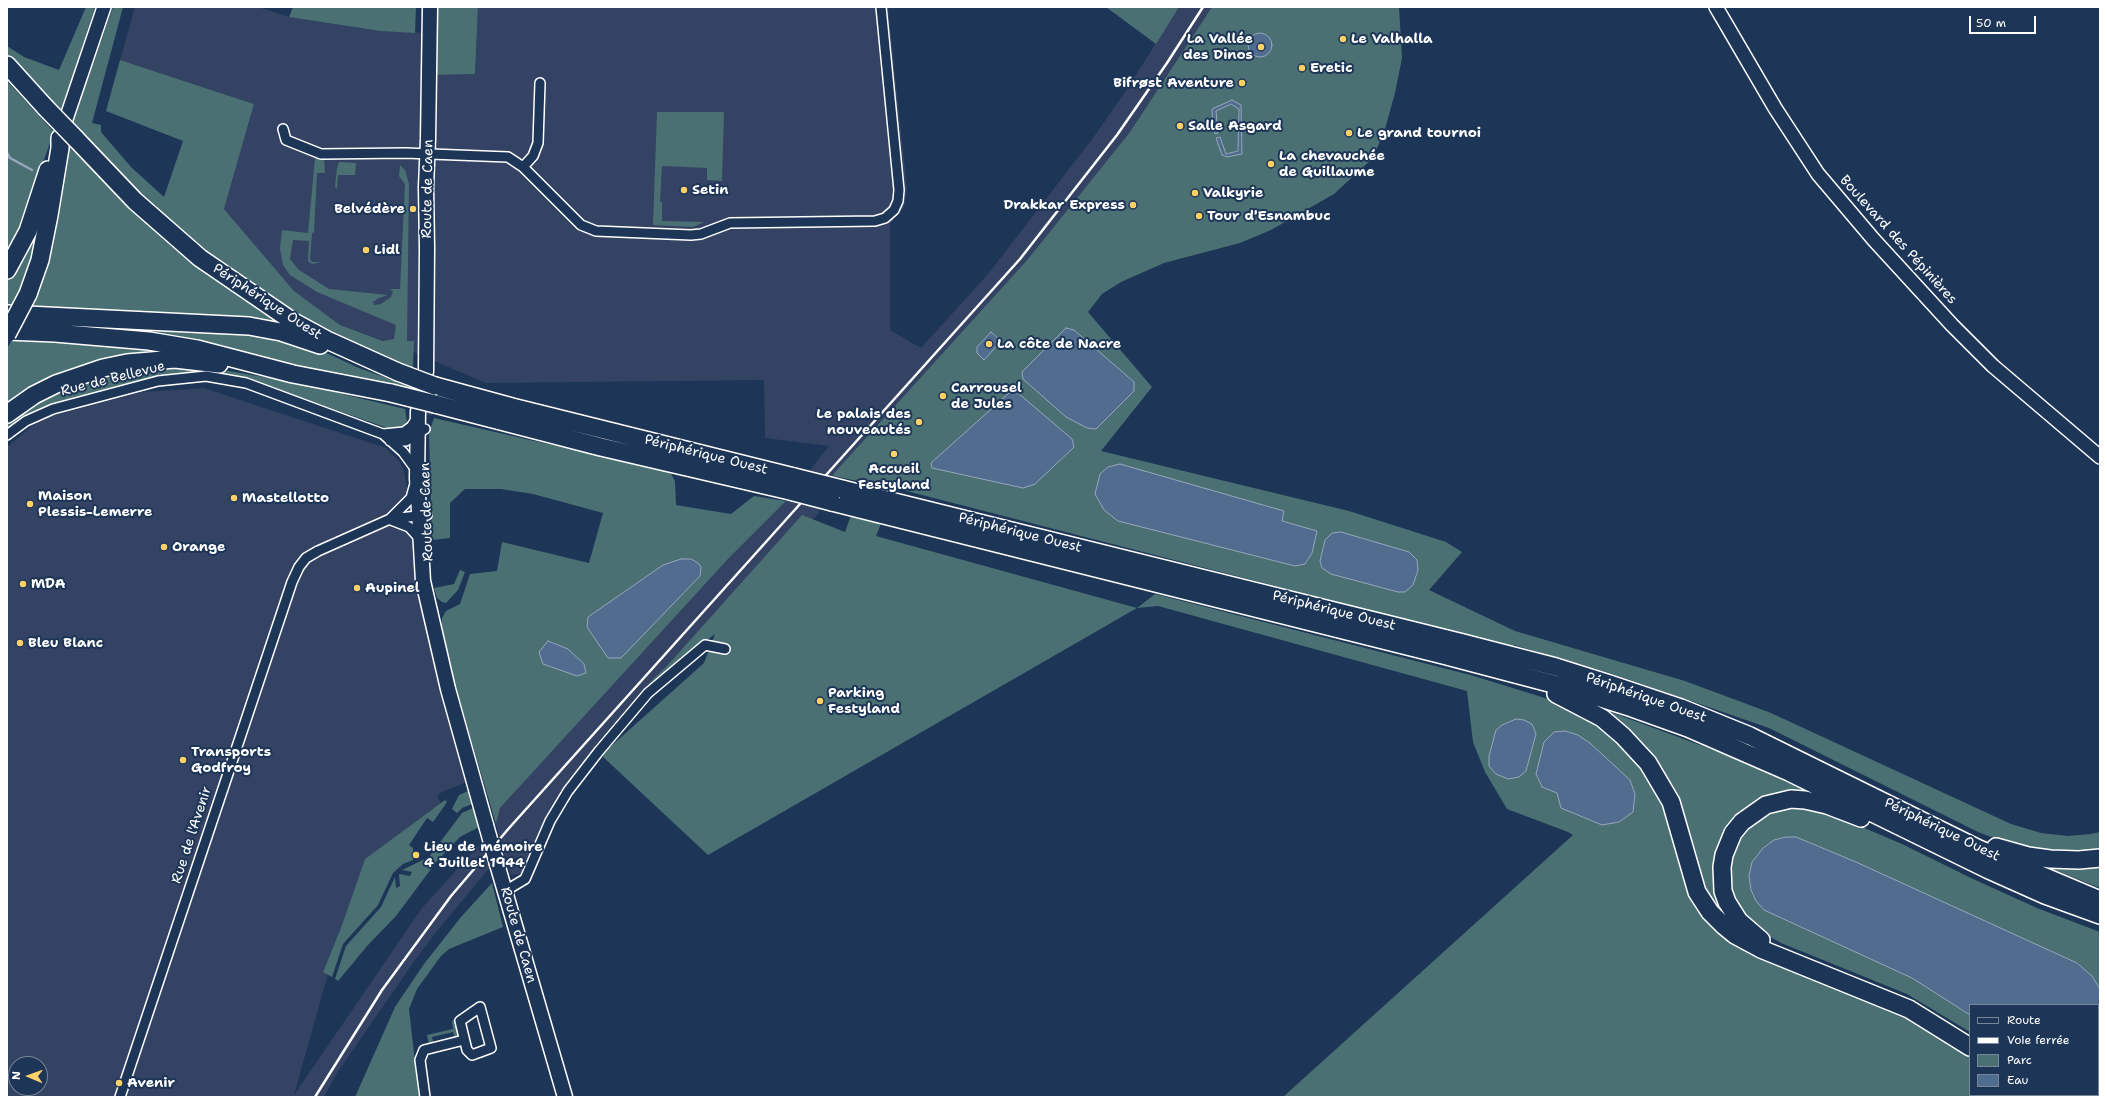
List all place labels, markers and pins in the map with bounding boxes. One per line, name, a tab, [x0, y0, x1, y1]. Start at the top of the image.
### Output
place label: La Vallée des Dinos	[1183, 31, 1253, 64]
place label: Le Valhalla	[1351, 31, 1433, 47]
marker: Le Valhalla	[1338, 34, 1348, 44]
marker: La Vallée des Dinos	[1256, 42, 1266, 52]
place label: Eretic	[1310, 60, 1353, 76]
marker: Eretic	[1297, 63, 1307, 73]
place label: Bifrøst Aventure	[1113, 75, 1234, 91]
marker: Bifrøst Aventure	[1237, 78, 1247, 88]
place label: Salle Asgard	[1188, 118, 1282, 134]
marker: Salle Asgard	[1175, 121, 1185, 131]
place label: Le grand tournoi	[1357, 125, 1481, 141]
marker: Le grand tournoi	[1344, 128, 1354, 138]
place label: La chevauchée de Guillaume	[1279, 148, 1385, 180]
marker: La chevauchée de Guillaume	[1266, 159, 1276, 169]
place label: Setin	[692, 182, 728, 198]
marker: Setin	[679, 185, 689, 195]
place label: Valkyrie	[1203, 185, 1263, 201]
marker: Valkyrie	[1190, 188, 1200, 198]
place label: Drakkar Express	[1003, 197, 1125, 213]
marker: Drakkar Express	[1128, 200, 1138, 210]
place label: Belvédère	[334, 201, 405, 217]
marker: Belvédère	[408, 204, 418, 214]
place label: Tour d'Esnambuc	[1207, 208, 1331, 224]
marker: Tour d'Esnambuc	[1194, 211, 1204, 221]
place label: Lidl	[374, 242, 400, 258]
marker: Lidl	[361, 245, 371, 255]
place label: La côte de Nacre	[997, 336, 1121, 352]
marker: La côte de Nacre	[984, 339, 994, 349]
place label: Carrousel de Jules	[951, 380, 1022, 412]
marker: Carrousel de Jules	[938, 391, 948, 401]
place label: Le palais des nouveautés	[816, 406, 911, 438]
marker: Le palais des nouveautés	[914, 417, 924, 427]
marker: Accueil Festyland	[889, 449, 899, 459]
place label: Accueil Festyland	[858, 461, 930, 494]
place label: Maison Plessis-Lemerre	[38, 488, 152, 520]
place label: Mastellotto	[242, 490, 329, 506]
marker: Mastellotto	[229, 493, 239, 503]
marker: Maison Plessis-Lemerre	[25, 499, 35, 509]
place label: Orange	[172, 539, 226, 555]
marker: Orange	[159, 542, 169, 552]
place label: MDA	[31, 576, 66, 592]
marker: MDA	[18, 579, 28, 589]
place label: Aupinel	[365, 580, 420, 596]
marker: Aupinel	[352, 583, 362, 593]
place label: Bleu Blanc	[28, 635, 103, 651]
marker: Bleu Blanc	[15, 638, 25, 648]
place label: Parking Festyland	[828, 685, 900, 718]
marker: Parking Festyland	[815, 696, 825, 706]
place label: Transports Godfroy	[191, 744, 271, 776]
marker: Transports Godfroy	[178, 755, 188, 765]
place label: Lieu de mémoire 4 Juillet 1944	[424, 839, 543, 872]
marker: Lieu de mémoire 4 Juillet 1944	[411, 850, 421, 860]
place label: Avenir	[127, 1075, 175, 1091]
marker: Avenir	[114, 1078, 124, 1088]

